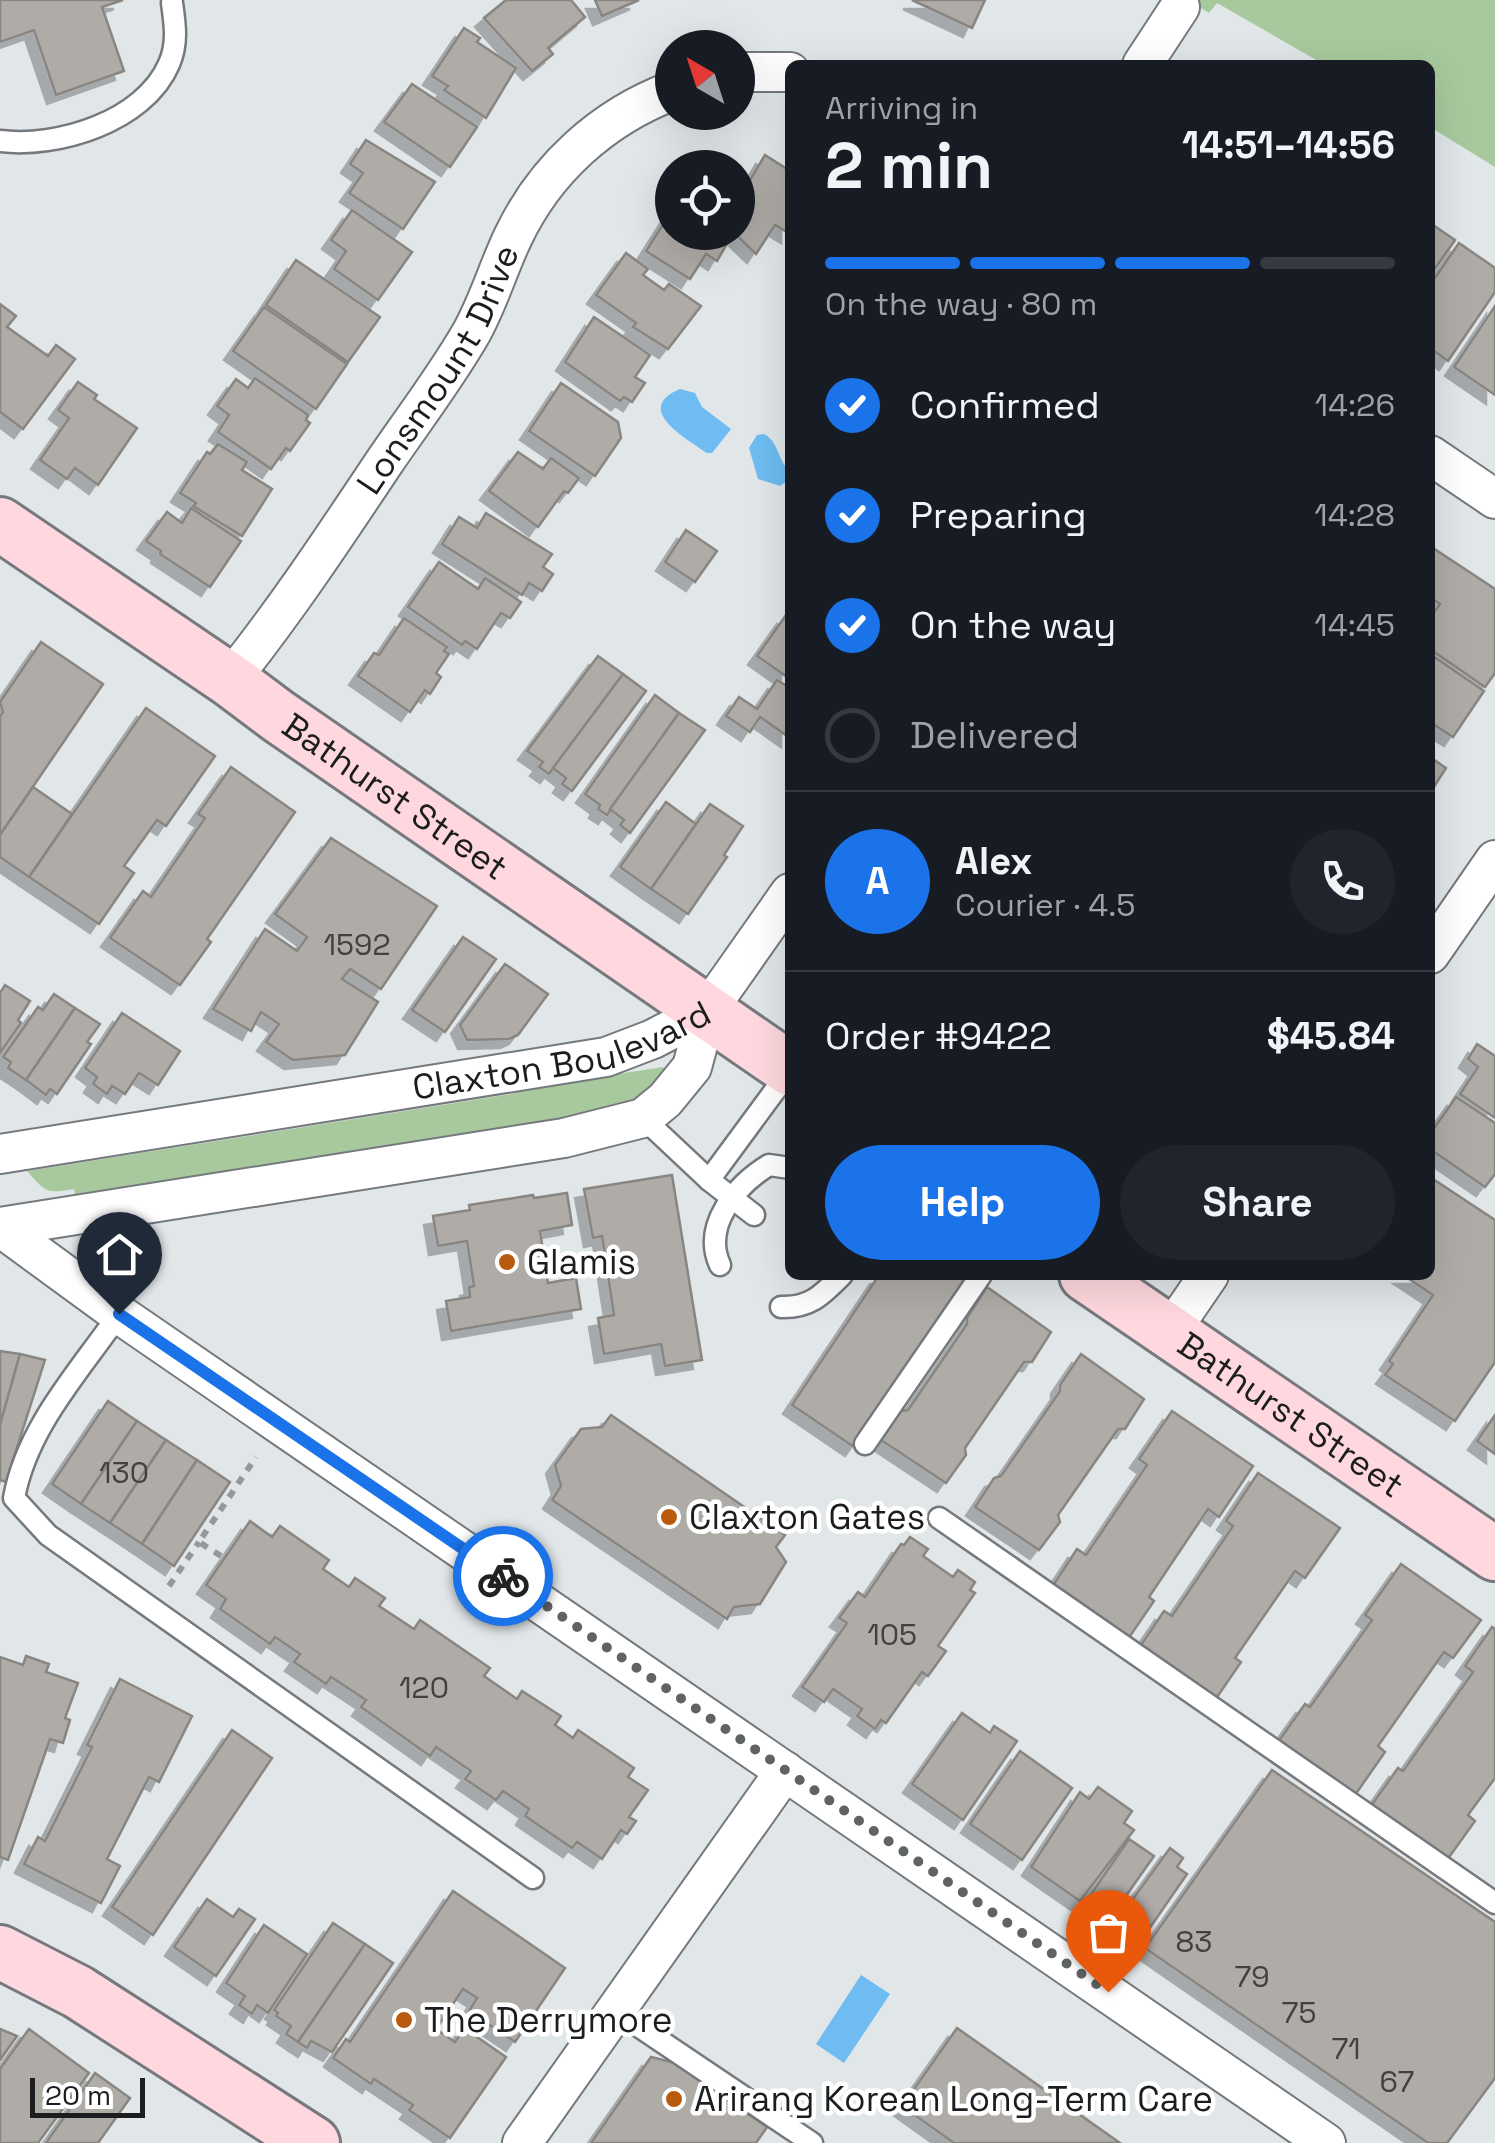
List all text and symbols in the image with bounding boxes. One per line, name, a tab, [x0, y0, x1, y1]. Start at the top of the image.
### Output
north arrow	[655, 30, 755, 130]
map controls	[655, 30, 755, 250]
text: Arriving in	[825, 88, 978, 128]
text: 14:51–14:56	[1182, 121, 1395, 169]
text: 2 min	[825, 124, 993, 207]
button: locate	[655, 150, 755, 250]
street label: Lonsmount Drive	[347, 238, 529, 503]
text: On the way · 80 m	[825, 284, 1097, 324]
icon: check	[825, 378, 880, 433]
text: Confirmed	[910, 381, 1100, 429]
text: 14:26	[1315, 385, 1395, 425]
icon: check	[825, 488, 880, 543]
text: Preparing	[910, 491, 1087, 539]
text: 14:28	[1314, 495, 1395, 535]
icon: check	[825, 598, 880, 653]
text: On the way	[910, 601, 1116, 649]
text: 14:45	[1314, 605, 1395, 645]
street label: Bathurst Street	[274, 704, 516, 890]
text: Delivered	[910, 711, 1079, 759]
button: phone	[1290, 829, 1395, 934]
text: Alex	[955, 837, 1032, 885]
text: A	[865, 857, 890, 905]
text: Courier · 4.5	[955, 885, 1136, 925]
house number: 1592	[324, 925, 390, 964]
street label: Claxton Boulevard	[409, 991, 718, 1110]
text: Order #9422	[825, 1012, 1052, 1060]
text: $45.84	[1267, 1012, 1395, 1060]
button: Help	[825, 1145, 1100, 1260]
button: Share	[1120, 1145, 1395, 1260]
pin	[77, 1212, 162, 1315]
icon: home	[92, 1227, 147, 1282]
place label: Glamis	[527, 1240, 636, 1284]
marker: Glamis	[496, 1251, 518, 1273]
street label: Bathurst Street	[1169, 1322, 1412, 1507]
house number: 130	[99, 1453, 149, 1492]
place label: Claxton Gates	[689, 1495, 925, 1539]
marker: Claxton Gates	[658, 1506, 680, 1528]
courier	[453, 1526, 553, 1626]
icon: bike	[476, 1549, 531, 1604]
house number: 105	[867, 1615, 917, 1654]
house number: 120	[399, 1668, 449, 1707]
pin	[1066, 1890, 1151, 1993]
icon: bag	[1081, 1905, 1136, 1960]
house number: 83	[1176, 1922, 1212, 1961]
house number: 79	[1234, 1957, 1270, 1996]
house number: 75	[1282, 1993, 1316, 2032]
place label: The Derrymore	[424, 1998, 673, 2042]
marker: The Derrymore	[393, 2009, 415, 2031]
house number: 71	[1331, 2029, 1361, 2068]
house number: 67	[1380, 2062, 1414, 2101]
scale bar	[30, 2073, 145, 2118]
text: 20 m	[45, 2077, 111, 2113]
place label: Arirang Korean Long-Term Care	[694, 2077, 1213, 2121]
marker: Arirang Korean Long-Term Care	[663, 2088, 685, 2110]

